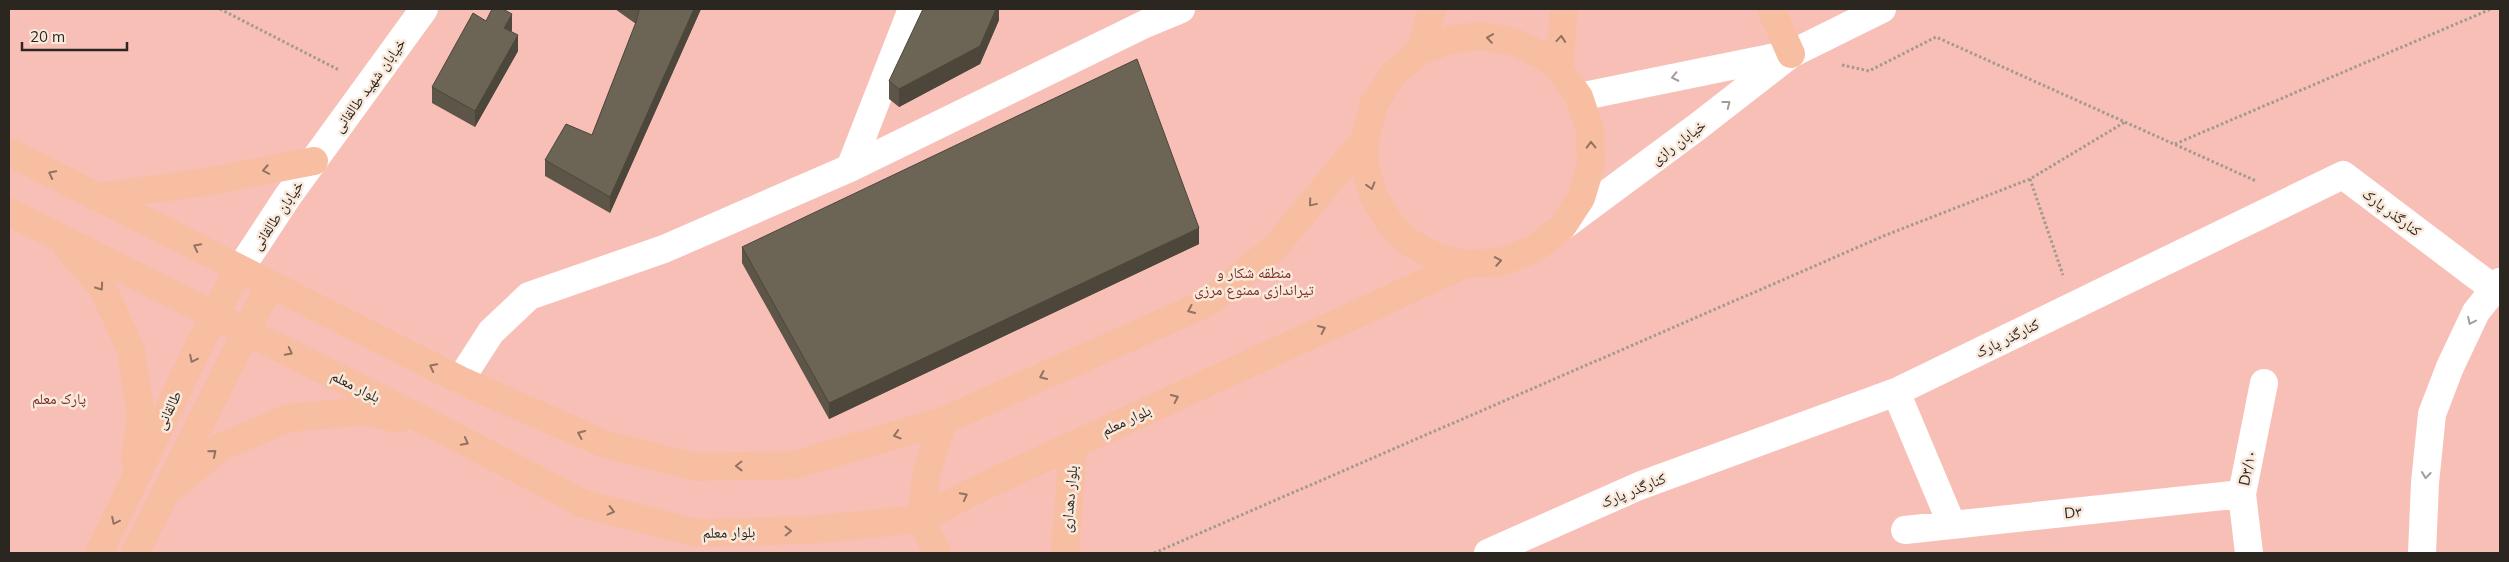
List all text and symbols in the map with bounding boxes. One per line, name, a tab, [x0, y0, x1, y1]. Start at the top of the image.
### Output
scale bar	[22, 20, 128, 52]
text: 20 m	[30, 27, 65, 46]
one-way arrow	[1485, 33, 1494, 43]
street label: خیابان شهيد طالقانی	[328, 34, 411, 137]
one-way arrow	[1556, 35, 1567, 43]
one-way arrow	[1671, 72, 1680, 82]
one-way arrow	[1721, 101, 1731, 110]
street label: خیابان رازی	[1647, 115, 1710, 170]
one-way arrow	[1586, 141, 1596, 149]
one-way arrow	[261, 164, 270, 175]
one-way arrow	[48, 170, 57, 180]
street label: خیابان طالقانی	[247, 176, 308, 254]
one-way arrow	[1365, 182, 1375, 190]
street label: کنارگذر پارک	[2359, 184, 2425, 240]
one-way arrow	[1309, 197, 1317, 206]
one-way arrow	[193, 243, 202, 253]
one-way arrow	[1495, 256, 1503, 267]
park label: منطقه شکار و تیراندازی ممنوع مرزی	[1194, 263, 1314, 300]
one-way arrow	[94, 281, 103, 291]
one-way arrow	[1187, 303, 1196, 314]
street label: کنارگذر پارک	[1972, 314, 2042, 362]
one-way arrow	[2467, 316, 2478, 325]
one-way arrow	[1317, 325, 1326, 336]
one-way arrow	[283, 346, 292, 356]
one-way arrow	[188, 354, 199, 363]
one-way arrow	[429, 363, 438, 373]
street label: بلوار معلم	[328, 366, 384, 407]
one-way arrow	[1039, 370, 1048, 381]
street label: طالقانی	[150, 387, 186, 433]
park label: پارک معلم	[32, 389, 86, 409]
one-way arrow	[1169, 394, 1178, 404]
street label: بلوار معلم	[1098, 400, 1154, 441]
one-way arrow	[577, 429, 586, 440]
one-way arrow	[893, 429, 901, 439]
one-way arrow	[459, 436, 468, 446]
one-way arrow	[208, 449, 217, 458]
street label: D۳/۱۰	[2234, 449, 2260, 487]
one-way arrow	[734, 461, 742, 471]
street label: بلوار دهداری	[1057, 464, 1082, 534]
street label: کنارگذر پارک	[1598, 468, 1668, 512]
one-way arrow	[2421, 472, 2432, 480]
one-way arrow	[959, 492, 968, 502]
street label: D۳	[2063, 502, 2083, 522]
one-way arrow	[606, 505, 615, 516]
one-way arrow	[110, 516, 121, 525]
street label: بلوار معلم	[702, 522, 756, 543]
one-way arrow	[784, 526, 792, 536]

